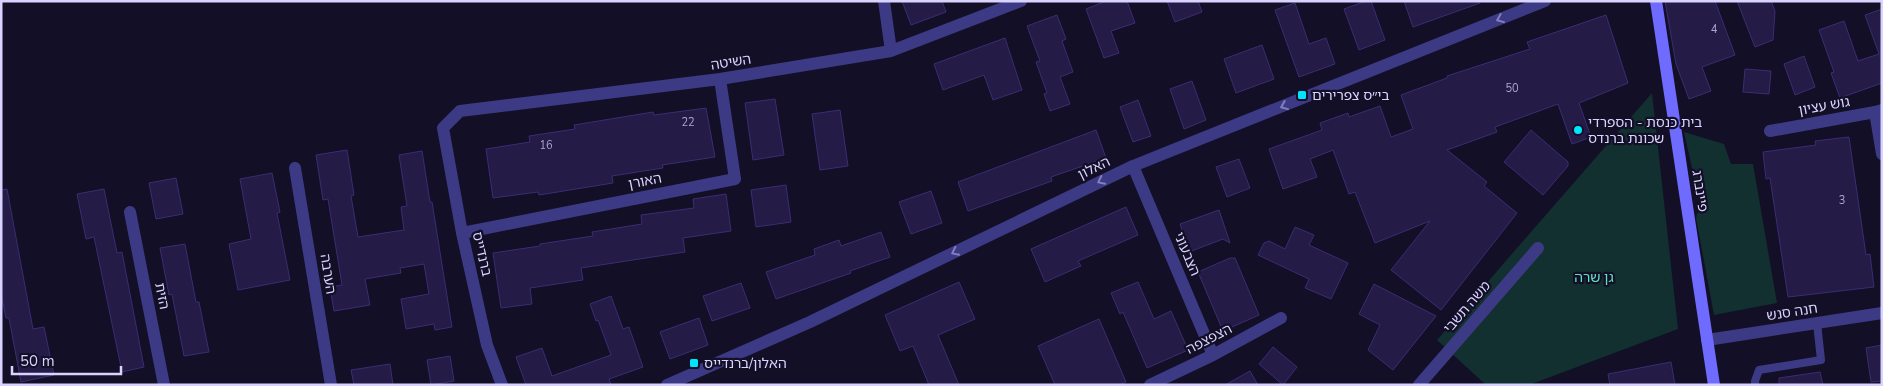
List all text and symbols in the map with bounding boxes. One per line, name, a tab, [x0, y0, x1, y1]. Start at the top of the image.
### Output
one-way arrow	[1496, 13, 1505, 24]
house number: 4	[1711, 22, 1718, 37]
street label: השיטה	[709, 49, 753, 75]
house number: 50	[1505, 81, 1519, 96]
place label: בי״ס צפרירים	[1312, 86, 1389, 105]
marker: בי״ס צפרירים	[1296, 89, 1308, 101]
street label: גוש עציון	[1797, 92, 1851, 120]
one-way arrow	[1280, 99, 1289, 110]
place label: בית כנסת - הספרדי שכונת ברנדס	[1588, 113, 1702, 148]
house number: 22	[681, 115, 695, 130]
marker: בית כנסת - הספרדי שכונת ברנדס	[1572, 124, 1584, 136]
house number: 16	[539, 138, 553, 153]
street label: האלון	[1075, 152, 1113, 184]
street label: האורן	[627, 168, 663, 194]
street label: פיינברג	[1687, 169, 1713, 213]
one-way arrow	[1097, 175, 1106, 185]
house number: 3	[1839, 193, 1845, 208]
street label: הצבעוני	[1169, 229, 1205, 279]
street label: ברנדייס	[468, 230, 496, 278]
one-way arrow	[951, 246, 960, 256]
street label: הערבה	[315, 252, 341, 296]
park label: גן שרה	[1574, 268, 1614, 287]
street label: משה תשבי	[1439, 277, 1495, 337]
street label: הזית	[150, 281, 174, 311]
street label: חנה סנש	[1765, 299, 1819, 325]
street label: הצפצפה	[1183, 319, 1235, 359]
scale bar	[12, 344, 121, 376]
text: 50 m	[20, 351, 55, 371]
place label: האלון/ברנדייס	[704, 354, 787, 373]
marker: האלון/ברנדייס	[688, 357, 700, 369]

